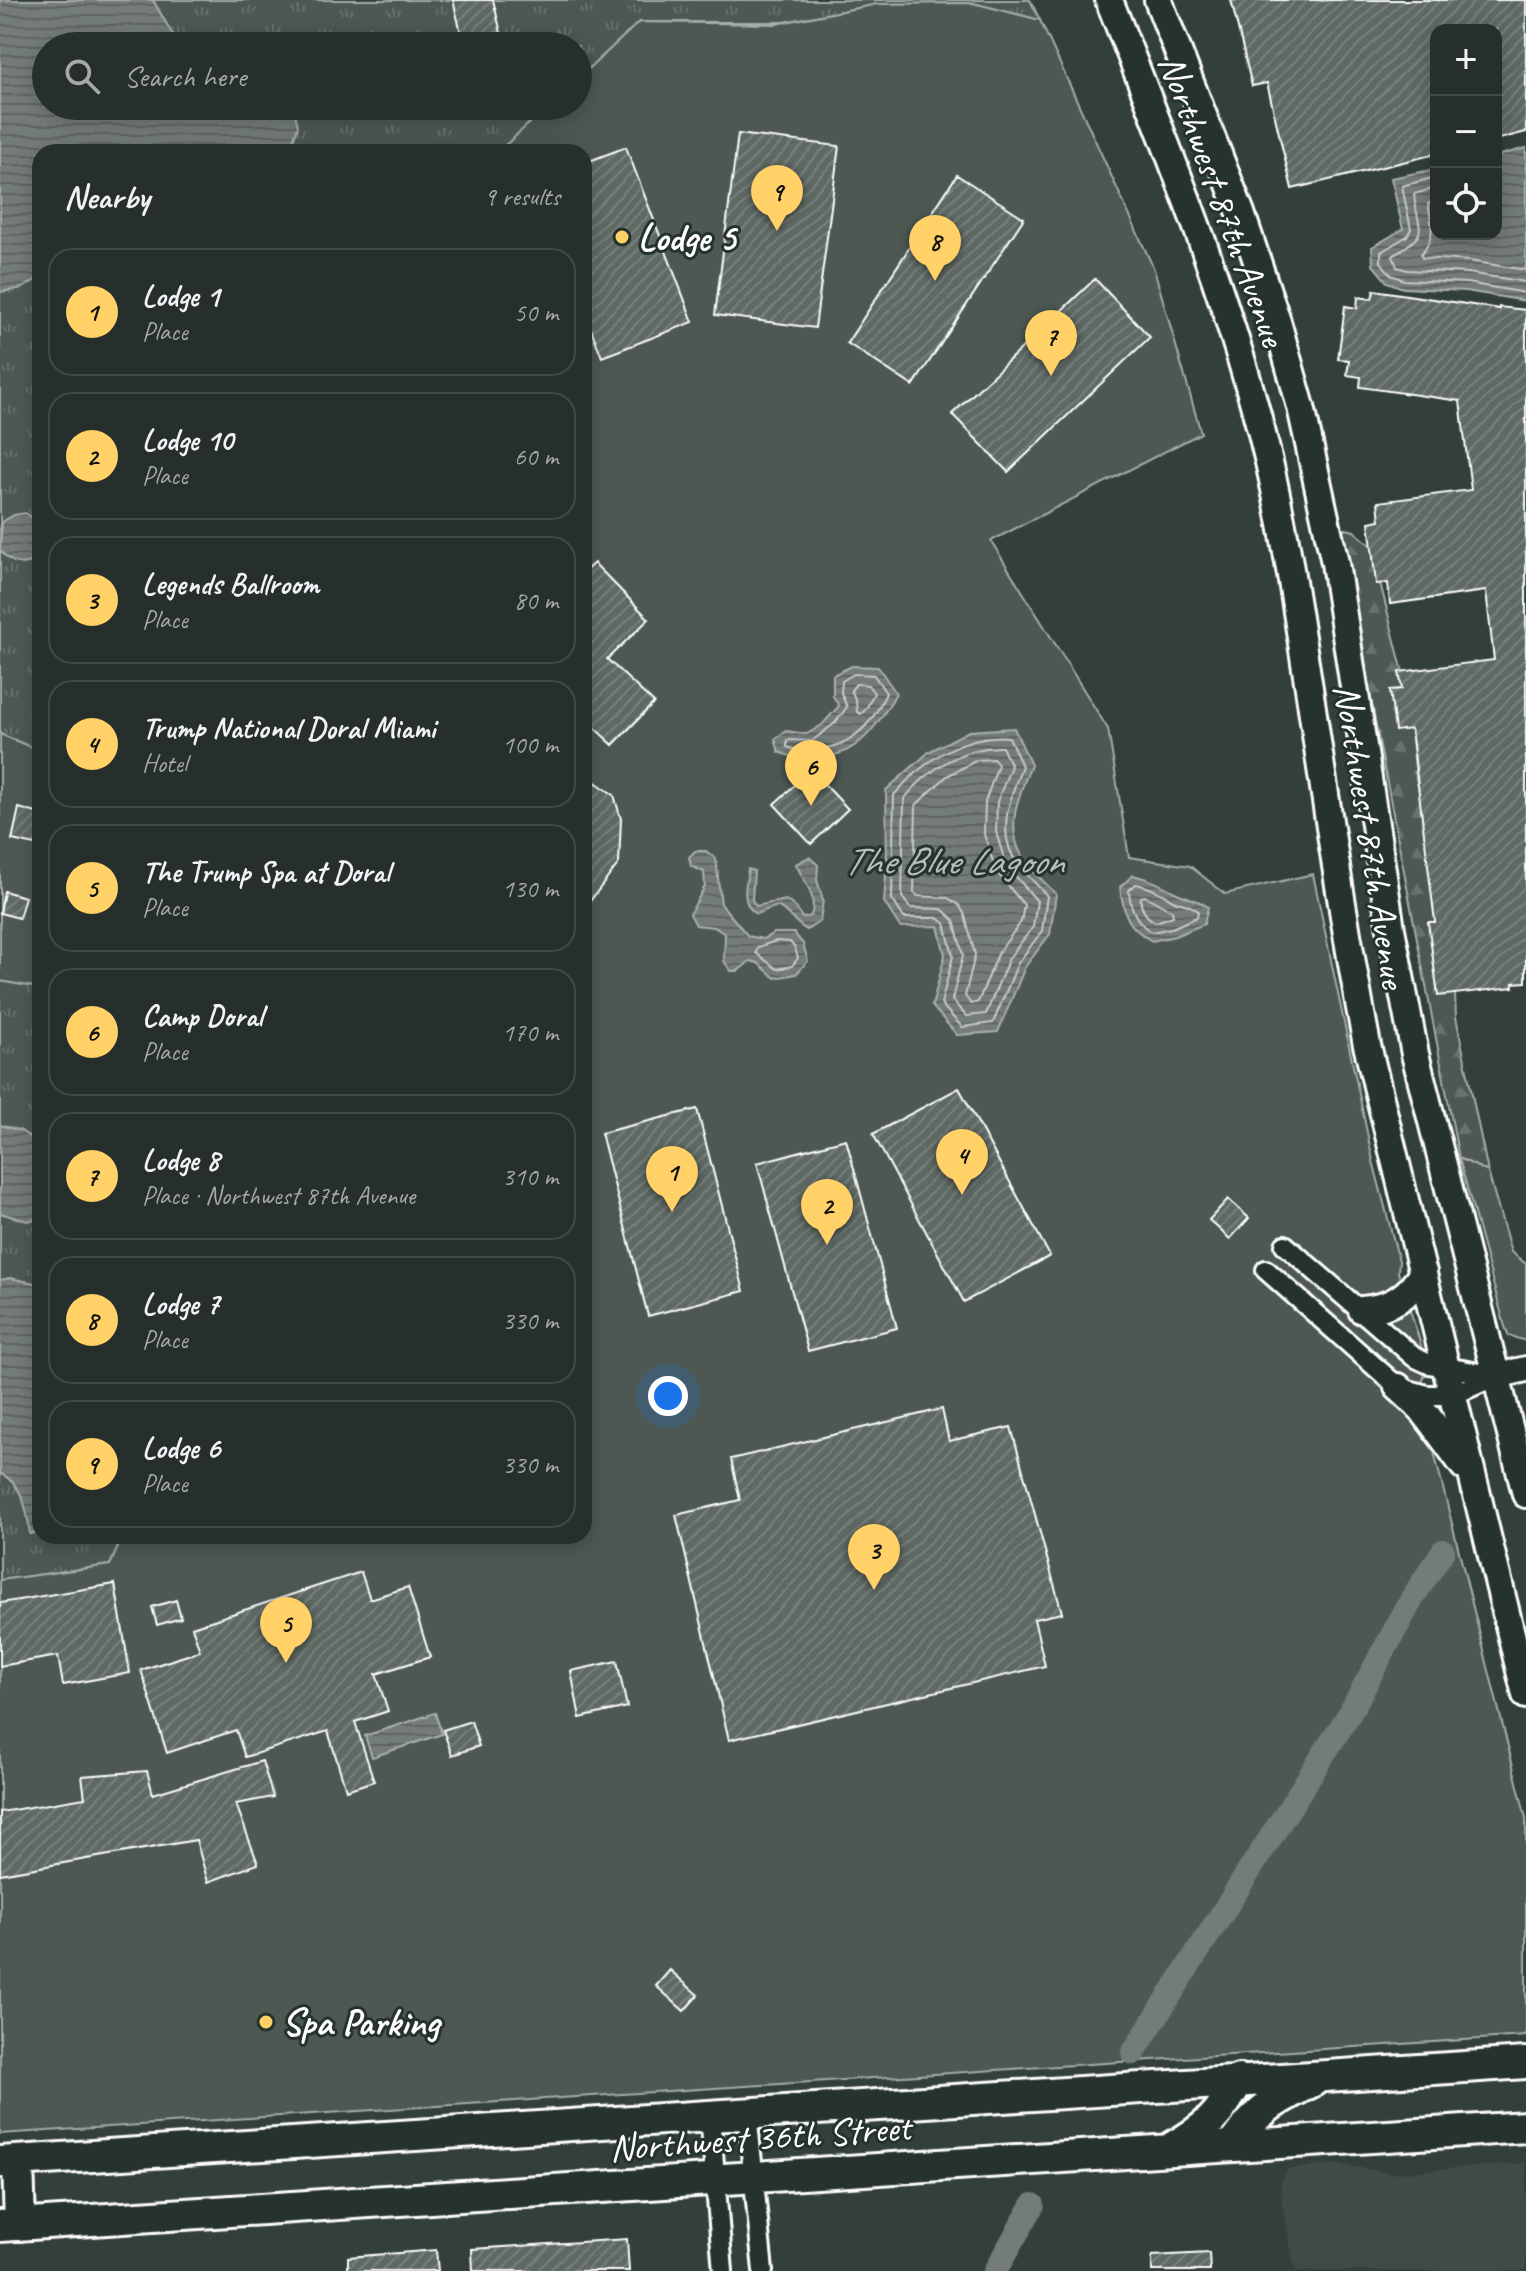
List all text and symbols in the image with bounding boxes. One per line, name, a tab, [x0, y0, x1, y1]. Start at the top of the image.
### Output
map controls	[1430, 24, 1502, 240]
button: +	[1430, 24, 1502, 96]
search box	[32, 32, 592, 120]
street label: Northwest 87th Avenue	[1148, 48, 1298, 355]
icon: search	[60, 54, 104, 98]
text: Search here	[124, 57, 246, 95]
button: −	[1430, 96, 1502, 168]
pin: 9	[751, 165, 803, 231]
button: locate	[1430, 168, 1502, 240]
text: Nearby	[64, 175, 150, 218]
text: 9 results	[484, 180, 560, 213]
place label: Lodge 5	[638, 214, 739, 261]
pin: 8	[909, 215, 961, 281]
marker: Lodge 5	[613, 228, 631, 246]
text: Lodge 1	[142, 277, 219, 315]
text: 1	[86, 296, 98, 329]
text: 50 m	[514, 296, 558, 329]
pin: 7	[1025, 310, 1077, 376]
text: Place	[142, 315, 188, 348]
text: Lodge 10	[142, 421, 233, 459]
text: 2	[86, 440, 98, 473]
text: 60 m	[514, 440, 558, 473]
text: Place	[142, 459, 188, 492]
text: Legends Ballroom	[142, 565, 319, 603]
text: 3	[86, 584, 98, 617]
text: 80 m	[514, 584, 558, 617]
text: Place	[142, 603, 188, 636]
street label: Northwest 87th Avenue	[1323, 681, 1418, 994]
text: Trump National Doral Miami	[142, 709, 435, 747]
text: 4	[86, 728, 98, 761]
text: 100 m	[502, 728, 558, 761]
pin: 6	[785, 740, 837, 806]
text: Hotel	[142, 747, 187, 780]
water label: The Blue Lagoon	[843, 836, 1066, 886]
text: The Trump Spa at Doral	[142, 853, 390, 891]
text: 5	[86, 872, 98, 905]
text: 130 m	[502, 872, 558, 905]
text: Place	[142, 891, 188, 924]
text: Camp Doral	[142, 997, 263, 1035]
text: 6	[86, 1016, 98, 1049]
text: 170 m	[502, 1016, 558, 1049]
text: Place	[142, 1035, 188, 1068]
pin: 4	[936, 1129, 988, 1195]
text: Lodge 8	[142, 1141, 219, 1179]
pin: 1	[646, 1146, 698, 1212]
text: 7	[86, 1160, 98, 1193]
text: 310 m	[502, 1160, 558, 1193]
text: Place · Northwest 87th Avenue	[142, 1179, 415, 1212]
pin: 2	[801, 1179, 853, 1245]
text: Lodge 7	[142, 1285, 219, 1323]
text: 8	[86, 1304, 98, 1337]
text: 330 m	[502, 1304, 558, 1337]
text: Place	[142, 1323, 188, 1356]
your location	[648, 1376, 688, 1416]
text: Lodge 6	[142, 1429, 220, 1467]
text: 9	[86, 1448, 98, 1481]
text: 330 m	[502, 1448, 558, 1481]
text: Place	[142, 1467, 188, 1500]
pin: 3	[848, 1524, 900, 1590]
pin: 5	[260, 1597, 312, 1663]
place label: Spa Parking	[282, 1999, 442, 2046]
marker: Spa Parking	[257, 2013, 275, 2031]
street label: Northwest 36th Street	[608, 2103, 916, 2171]

